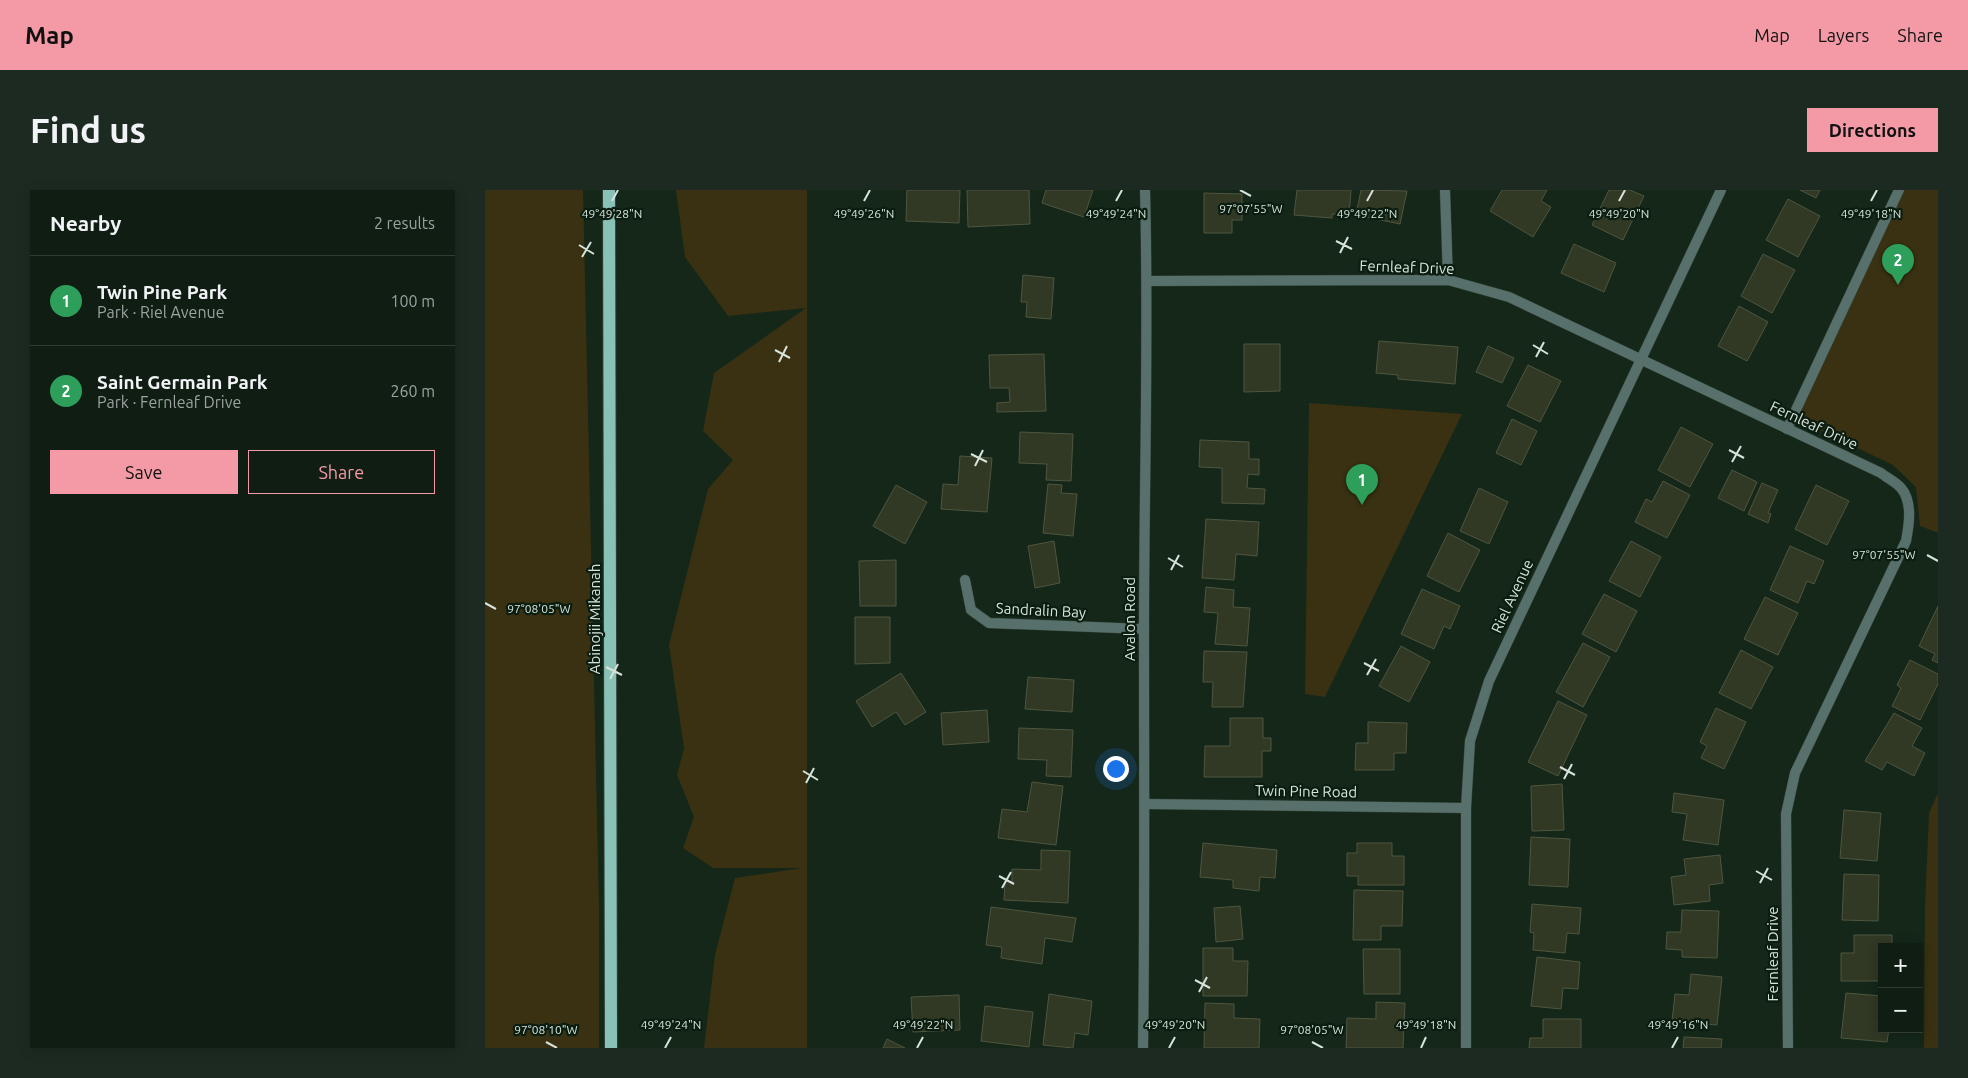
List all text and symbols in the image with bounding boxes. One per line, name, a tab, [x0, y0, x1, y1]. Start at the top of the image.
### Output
text: Map	[25, 22, 74, 49]
text: Map	[1754, 25, 1790, 45]
text: Layers	[1818, 25, 1869, 45]
text: Share	[1897, 25, 1943, 45]
button: Directions	[1807, 108, 1938, 152]
text: Find us	[30, 110, 146, 150]
text: 97°07'55"W	[1219, 202, 1283, 215]
text: 49°49'28"N	[582, 207, 642, 220]
text: 49°49'26"N	[834, 207, 894, 220]
text: 49°49'24"N	[1086, 207, 1146, 220]
text: 49°49'22"N	[1337, 207, 1397, 220]
text: 49°49'20"N	[1589, 207, 1649, 220]
text: 49°49'18"N	[1841, 207, 1901, 220]
text: Nearby	[50, 211, 121, 235]
text: 2 results	[374, 214, 435, 232]
pin: 2	[1882, 244, 1914, 285]
street label: Fernleaf Drive	[1359, 257, 1455, 277]
text: Twin Pine Park	[97, 281, 227, 303]
text: 1	[61, 292, 71, 310]
text: 100 m	[390, 292, 435, 310]
text: Park · Riel Avenue	[97, 303, 225, 321]
text: Saint Germain Park	[97, 371, 267, 393]
text: 2	[61, 382, 71, 400]
text: 260 m	[390, 382, 435, 400]
text: Park · Fernleaf Drive	[97, 393, 241, 411]
street label: Fernleaf Drive	[1767, 397, 1861, 453]
button: Save	[50, 450, 238, 494]
button: Share	[248, 450, 435, 494]
pin: 1	[1346, 464, 1378, 505]
text: 97°07'55"W	[1852, 548, 1916, 561]
street label: Riel Avenue	[1488, 557, 1536, 635]
street label: Abinojii Mikanah	[586, 564, 603, 674]
street label: Avalon Road	[1121, 577, 1138, 661]
street label: Sandralin Bay	[995, 599, 1087, 621]
text: 97°08'05"W	[507, 602, 571, 615]
your location	[1103, 756, 1129, 782]
street label: Twin Pine Road	[1255, 782, 1357, 800]
street label: Fernleaf Drive	[1764, 907, 1781, 1001]
map controls	[1878, 943, 1923, 1033]
button: +	[1878, 943, 1923, 988]
button: −	[1878, 988, 1923, 1033]
text: 49°49'24"N	[641, 1018, 701, 1031]
text: 49°49'22"N	[893, 1018, 953, 1031]
text: 49°49'20"N	[1145, 1018, 1205, 1031]
text: 49°49'18"N	[1396, 1018, 1456, 1031]
text: 49°49'16"N	[1648, 1018, 1708, 1031]
text: 97°08'10"W	[514, 1023, 578, 1036]
text: 97°08'05"W	[1280, 1023, 1344, 1036]

